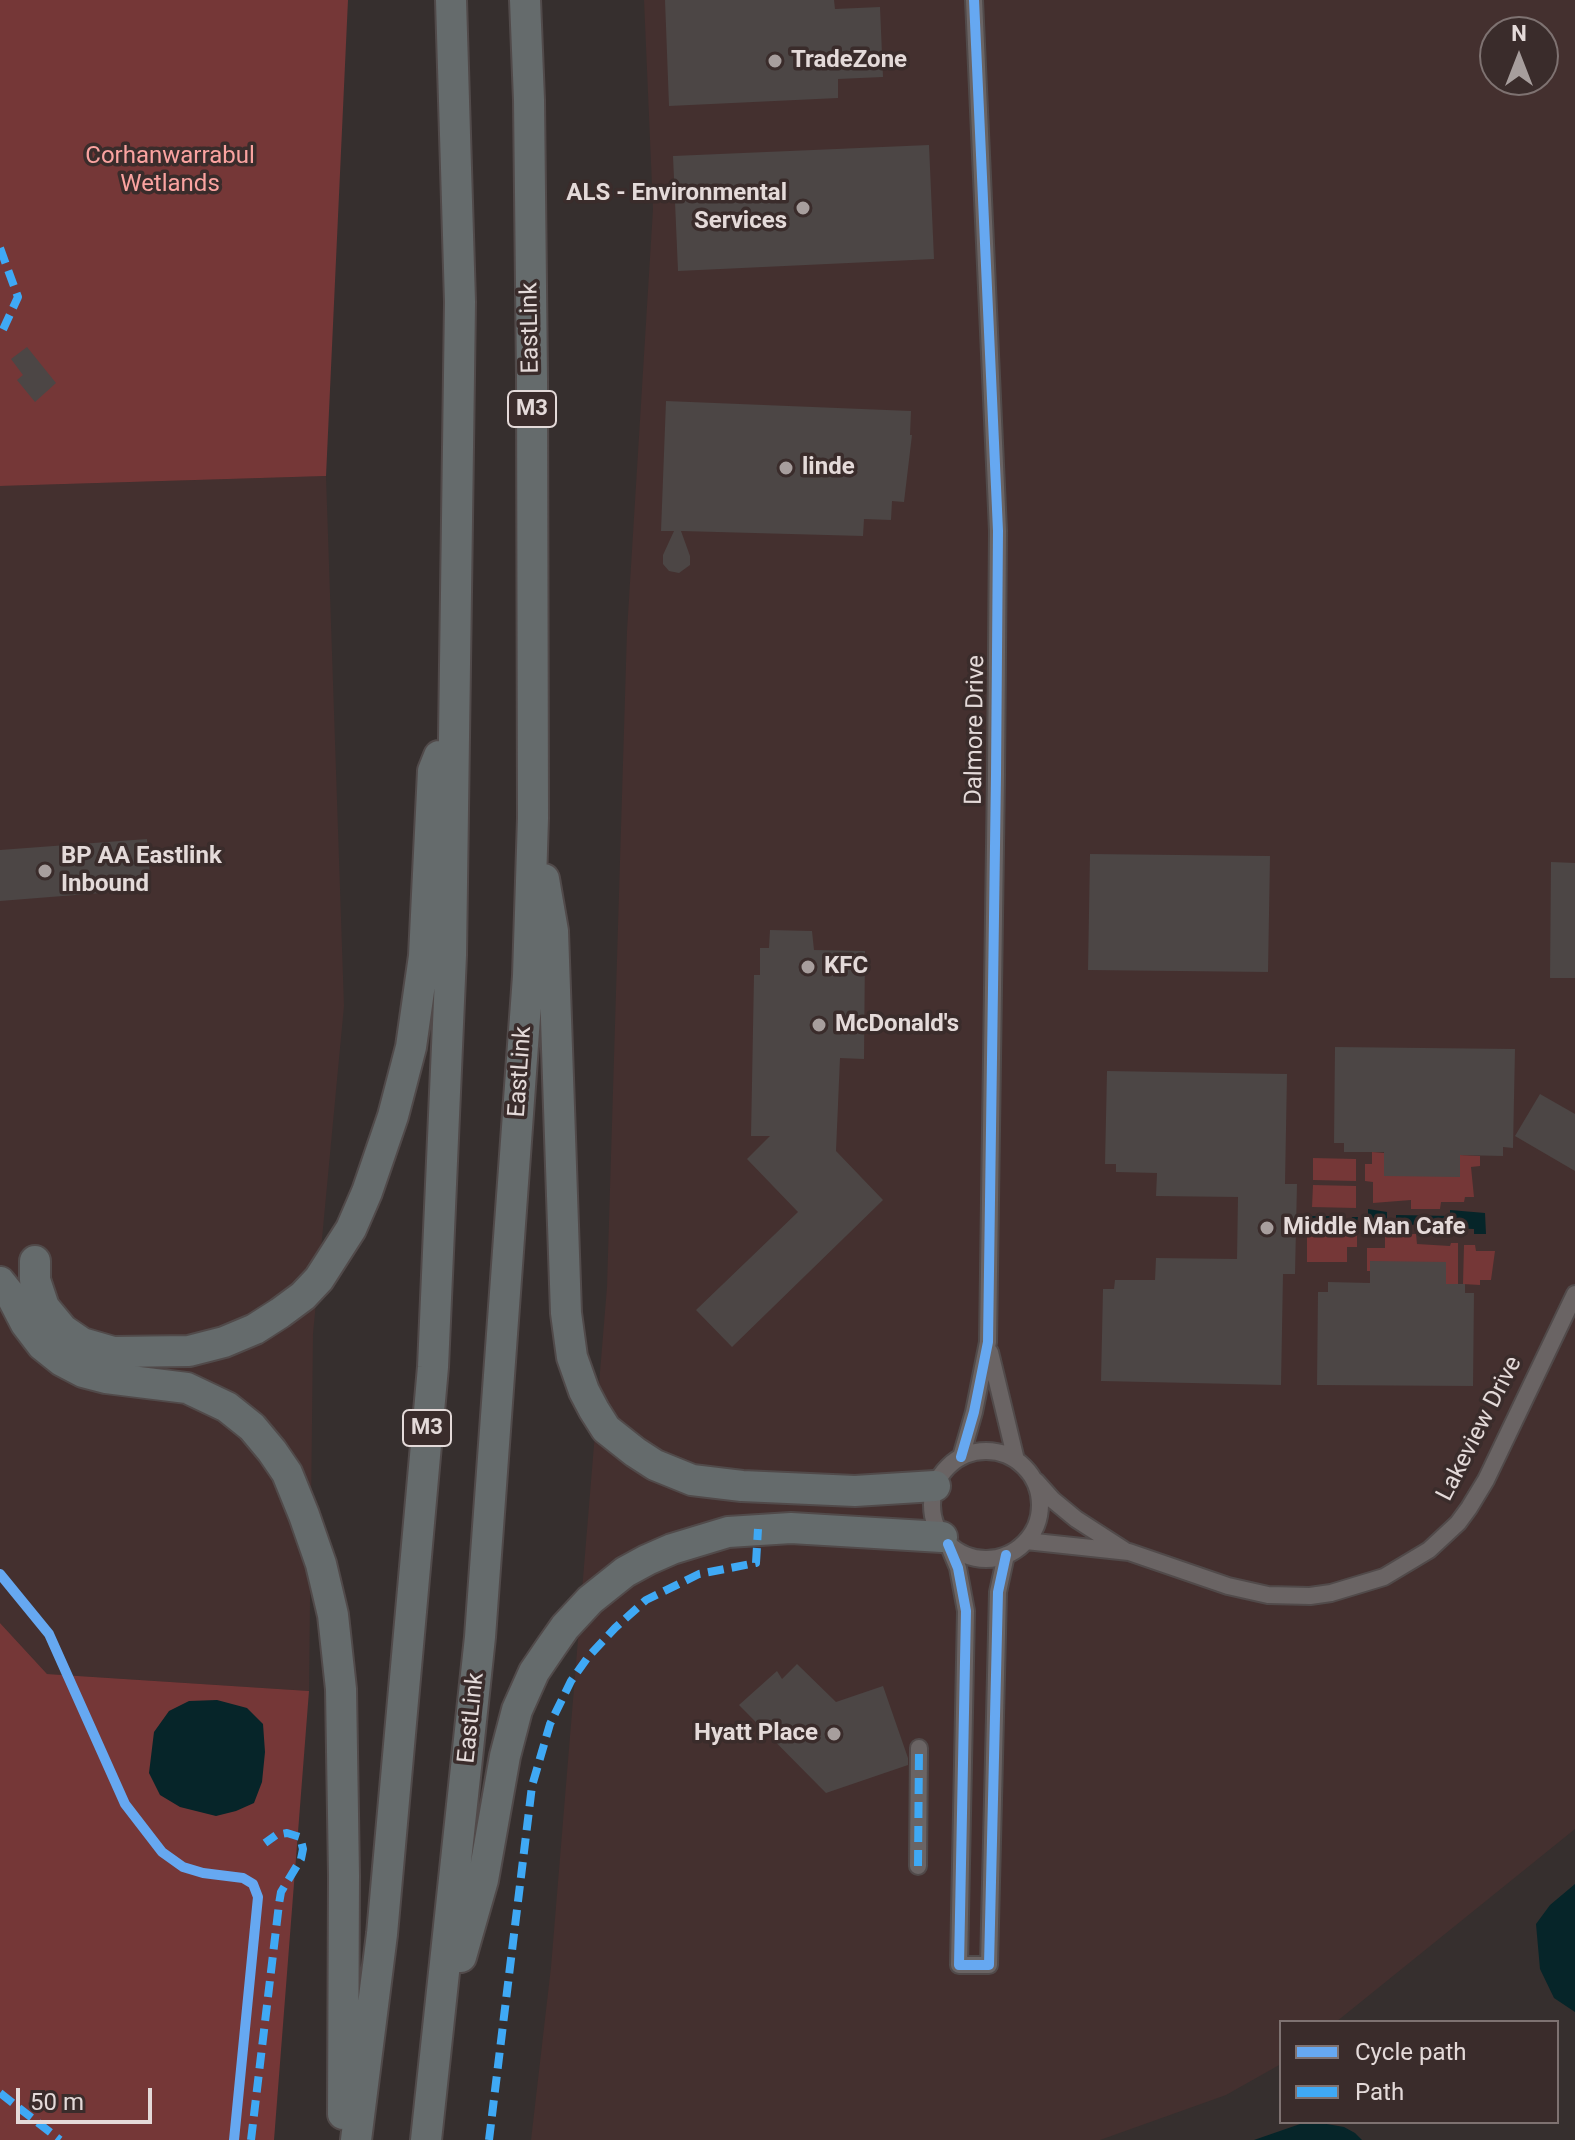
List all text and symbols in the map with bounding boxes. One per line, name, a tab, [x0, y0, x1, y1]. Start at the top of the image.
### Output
north arrow	[1479, 16, 1559, 96]
text: N	[1511, 21, 1527, 46]
place label: TradeZone	[791, 47, 907, 75]
marker: TradeZone	[766, 52, 784, 70]
park label: Corhanwarrabul Wetlands	[85, 143, 255, 199]
place label: ALS - Environmental Services	[566, 180, 787, 236]
marker: ALS - Environmental Services	[794, 199, 812, 217]
street label: EastLink	[516, 282, 546, 374]
road number: M3	[508, 391, 556, 427]
place label: linde	[802, 454, 855, 482]
marker: linde	[777, 459, 795, 477]
street label: Dalmore Drive	[960, 655, 992, 805]
place label: BP AA Eastlink Inbound	[61, 843, 222, 899]
marker: BP AA Eastlink Inbound	[36, 862, 54, 880]
place label: KFC	[824, 953, 868, 981]
marker: KFC	[799, 958, 817, 976]
place label: McDonald's	[835, 1011, 959, 1039]
marker: McDonald's	[810, 1016, 828, 1034]
street label: EastLink	[503, 1026, 539, 1118]
place label: Middle Man Cafe	[1283, 1214, 1466, 1242]
marker: Middle Man Cafe	[1258, 1219, 1276, 1237]
street label: Lakeview Drive	[1431, 1352, 1529, 1506]
road number: M3	[403, 1410, 451, 1446]
street label: EastLink	[453, 1671, 491, 1765]
place label: Hyatt Place	[694, 1720, 818, 1748]
marker: Hyatt Place	[825, 1725, 843, 1743]
legend	[1279, 2020, 1559, 2124]
text: Cycle path	[1355, 2038, 1467, 2066]
scale bar	[20, 2072, 156, 2122]
text: Path	[1355, 2078, 1404, 2106]
text: 50 m	[30, 2088, 84, 2116]

